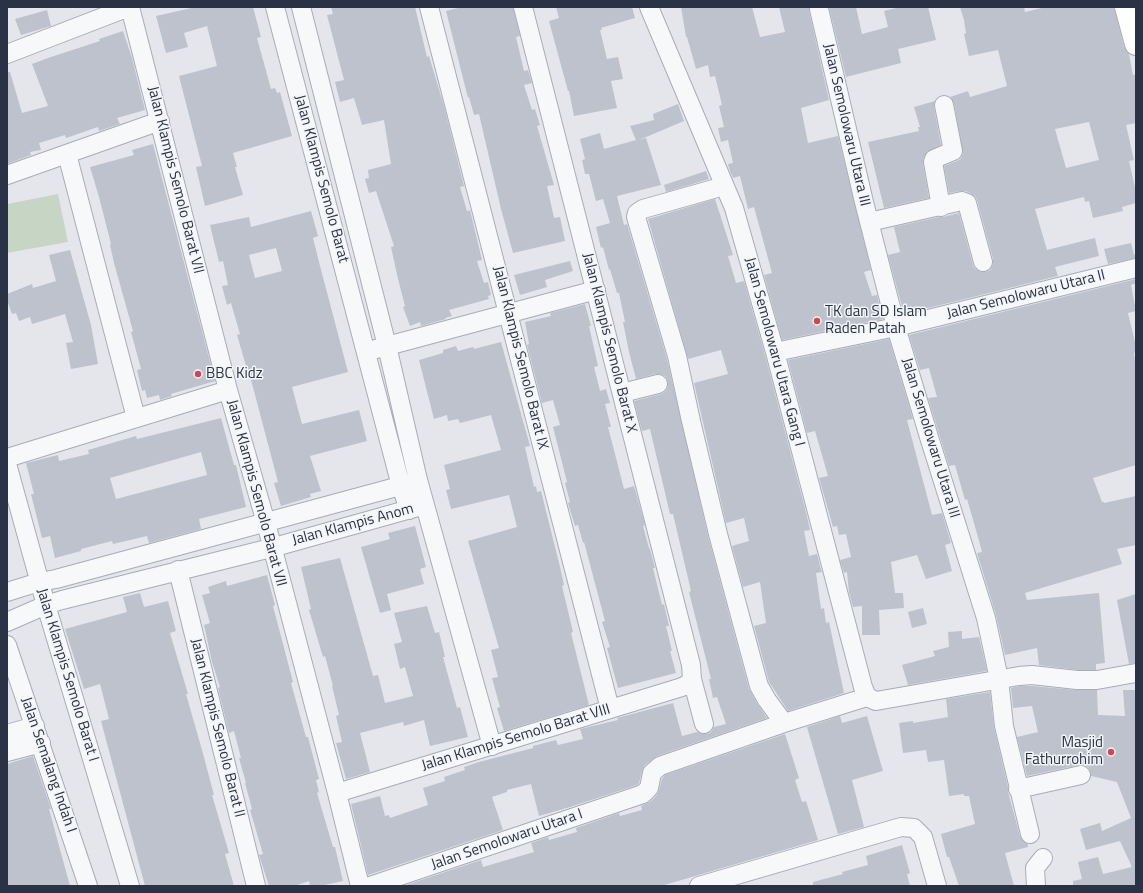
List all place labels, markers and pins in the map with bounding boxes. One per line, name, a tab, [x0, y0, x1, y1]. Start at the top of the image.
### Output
place label: TK dan SD Islam Raden Patah	[825, 303, 927, 338]
marker: TK dan SD Islam Raden Patah	[812, 316, 822, 326]
place label: BBC Kidz	[206, 365, 263, 383]
marker: BBC Kidz	[193, 369, 203, 379]
place label: Masjid Fathurrohim	[1025, 734, 1103, 769]
marker: Masjid Fathurrohim	[1106, 747, 1116, 757]

